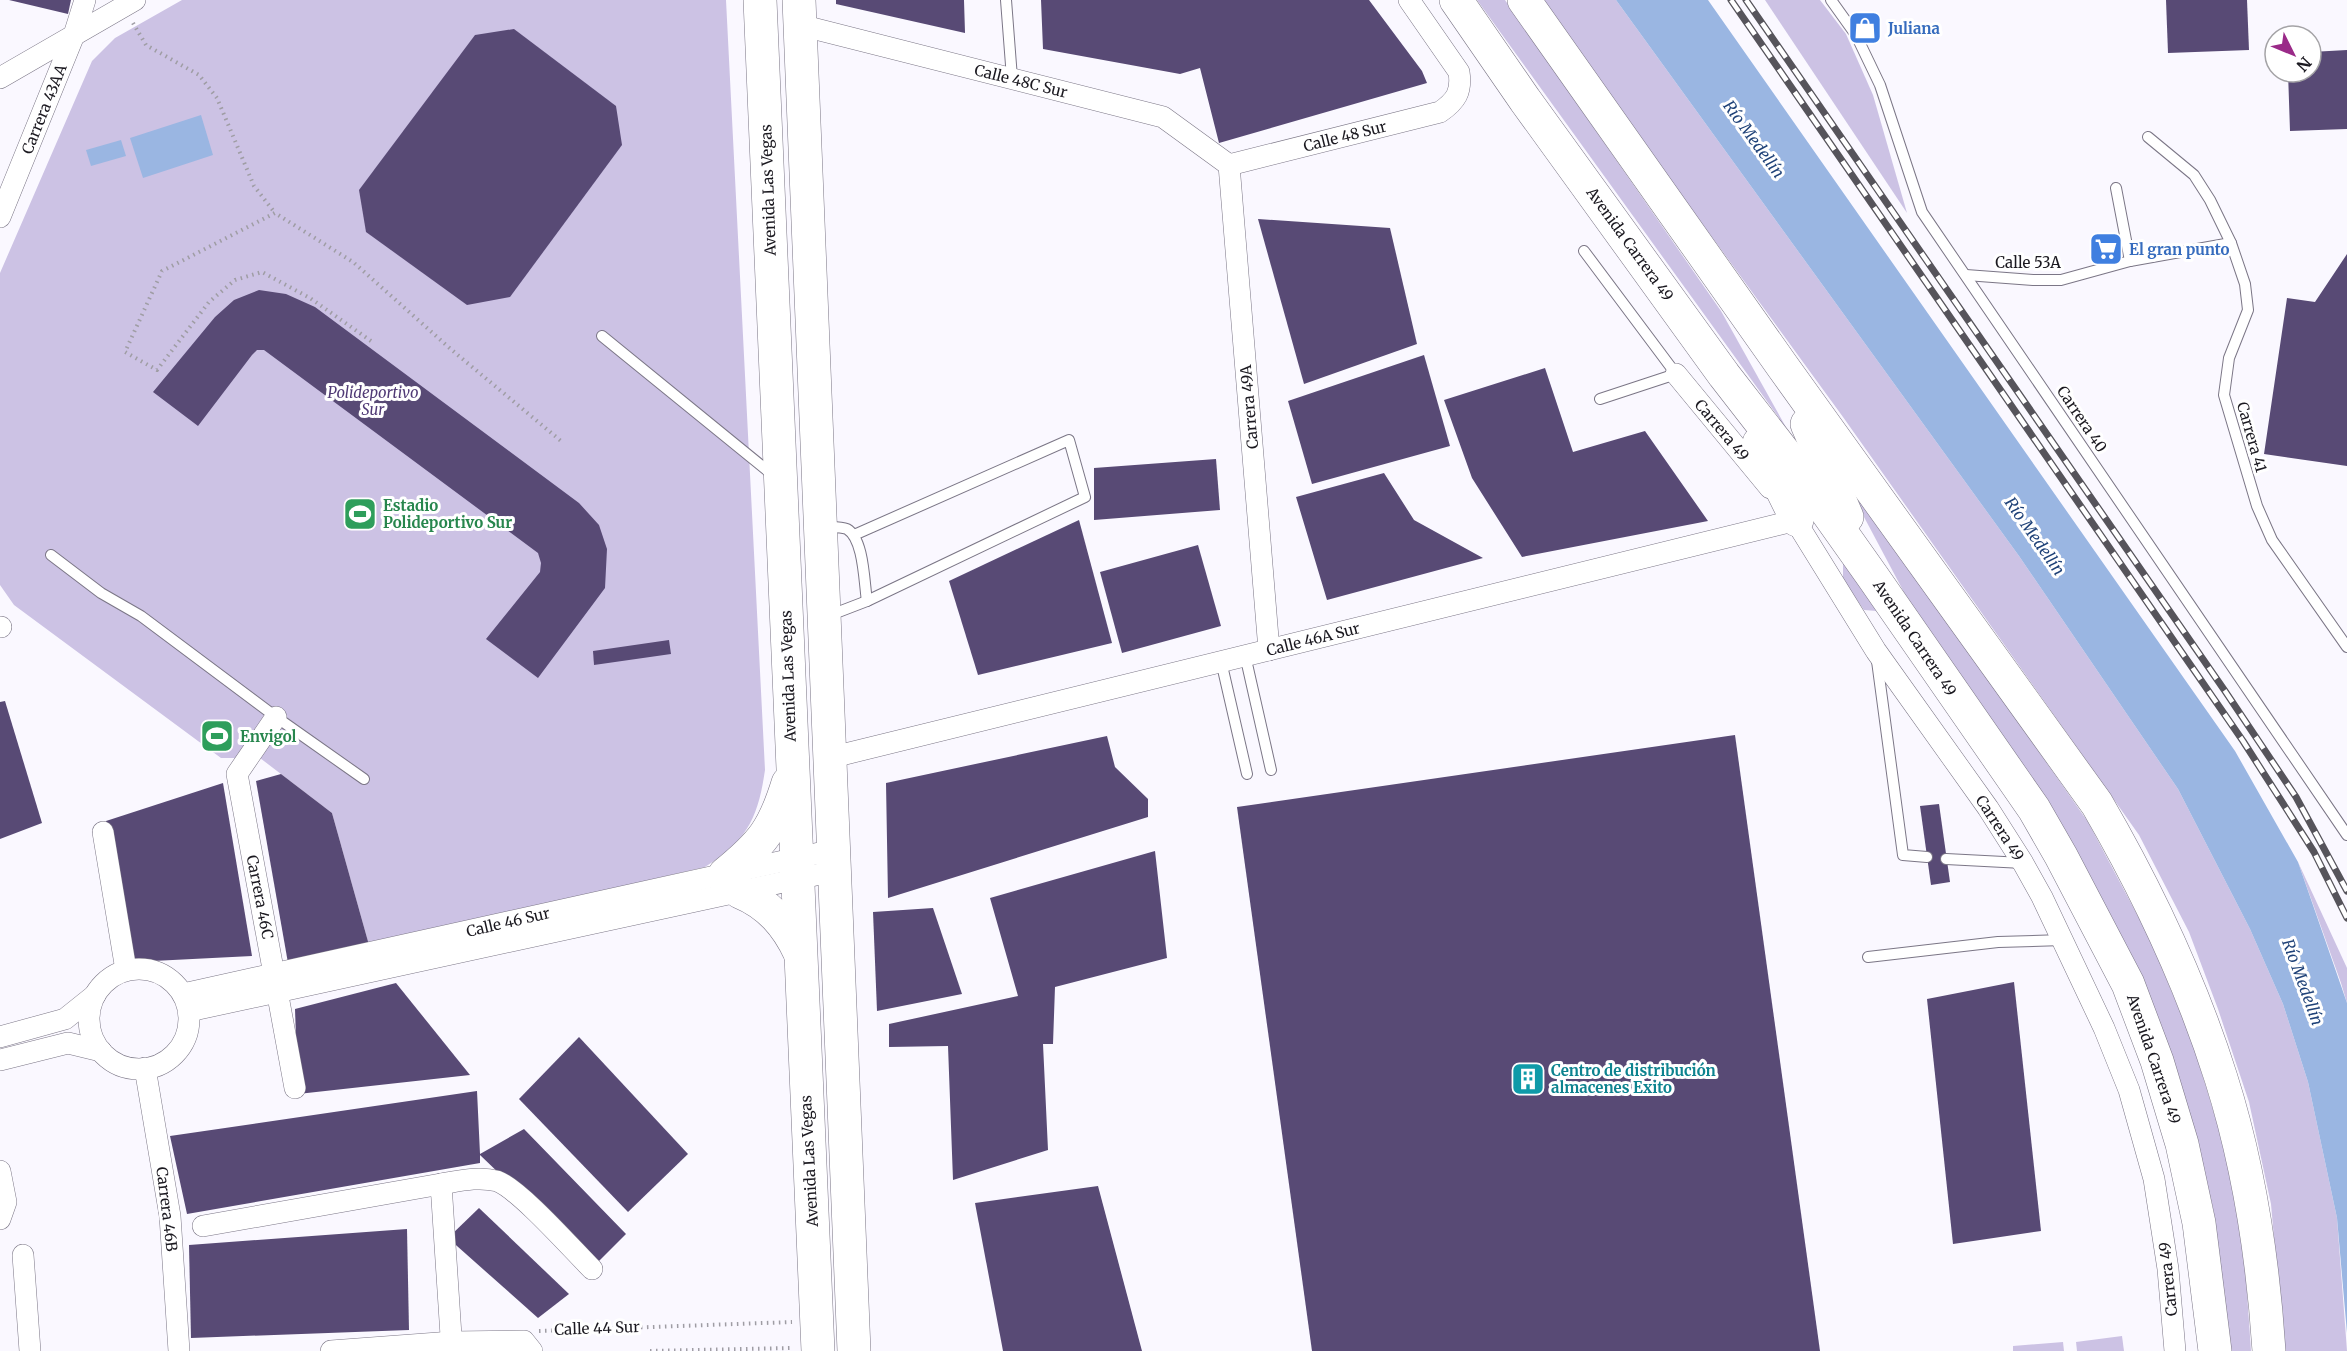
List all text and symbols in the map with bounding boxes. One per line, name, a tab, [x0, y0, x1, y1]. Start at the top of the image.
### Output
shop icon: Juliana	[1847, 10, 1883, 46]
place label: Juliana	[1887, 19, 1940, 38]
north arrow	[2263, 24, 2323, 84]
text: N	[2292, 53, 2316, 76]
street label: Calle 48C Sur	[973, 60, 1070, 102]
street label: Carrera 43AA	[17, 61, 71, 157]
water label: Río Medellín	[1719, 96, 1789, 182]
street label: Calle 48 Sur	[1301, 116, 1389, 156]
street label: Avenida Las Vegas	[756, 124, 780, 257]
street label: Avenida Carrera 49	[1582, 183, 1678, 305]
supermarket icon: El gran punto	[2088, 231, 2124, 267]
place label: El gran punto	[2129, 240, 2230, 259]
street label: Calle 53A	[1995, 253, 2061, 272]
street label: Carrera 49A	[1236, 364, 1262, 450]
street label: Carrera 40	[2053, 382, 2111, 456]
park label: Polideportivo Sur	[328, 383, 418, 419]
street label: Carrera 49	[1691, 395, 1753, 465]
street label: Carrera 41	[2233, 400, 2271, 474]
water label: Río Medellín	[2001, 493, 2069, 579]
sports icon: Estadio Polideportivo Sur	[342, 496, 378, 532]
place label: Estadio Polideportivo Sur	[383, 496, 512, 532]
street label: Avenida Carrera 49	[1869, 576, 1961, 700]
street label: Avenida Las Vegas	[776, 610, 800, 743]
street label: Calle 46A Sur	[1264, 618, 1362, 660]
sports icon: Envigol	[199, 718, 235, 754]
place label: Envigol	[240, 727, 296, 746]
street label: Carrera 49	[1972, 792, 2028, 864]
street label: Carrera 46C	[243, 853, 278, 941]
street label: Calle 46 Sur	[464, 903, 552, 941]
water label: Río Medellín	[2278, 936, 2328, 1028]
street label: Avenida Carrera 49	[2123, 991, 2185, 1126]
building icon: Centro de distribución almacenes Exito	[1510, 1061, 1546, 1097]
place label: Centro de distribución almacenes Exito	[1551, 1061, 1716, 1097]
street label: Avenida Las Vegas	[796, 1095, 822, 1228]
street label: Carrera 46B	[152, 1166, 182, 1252]
street label: Carrera 49	[2155, 1241, 2181, 1317]
street label: Calle 44 Sur	[554, 1317, 640, 1339]

